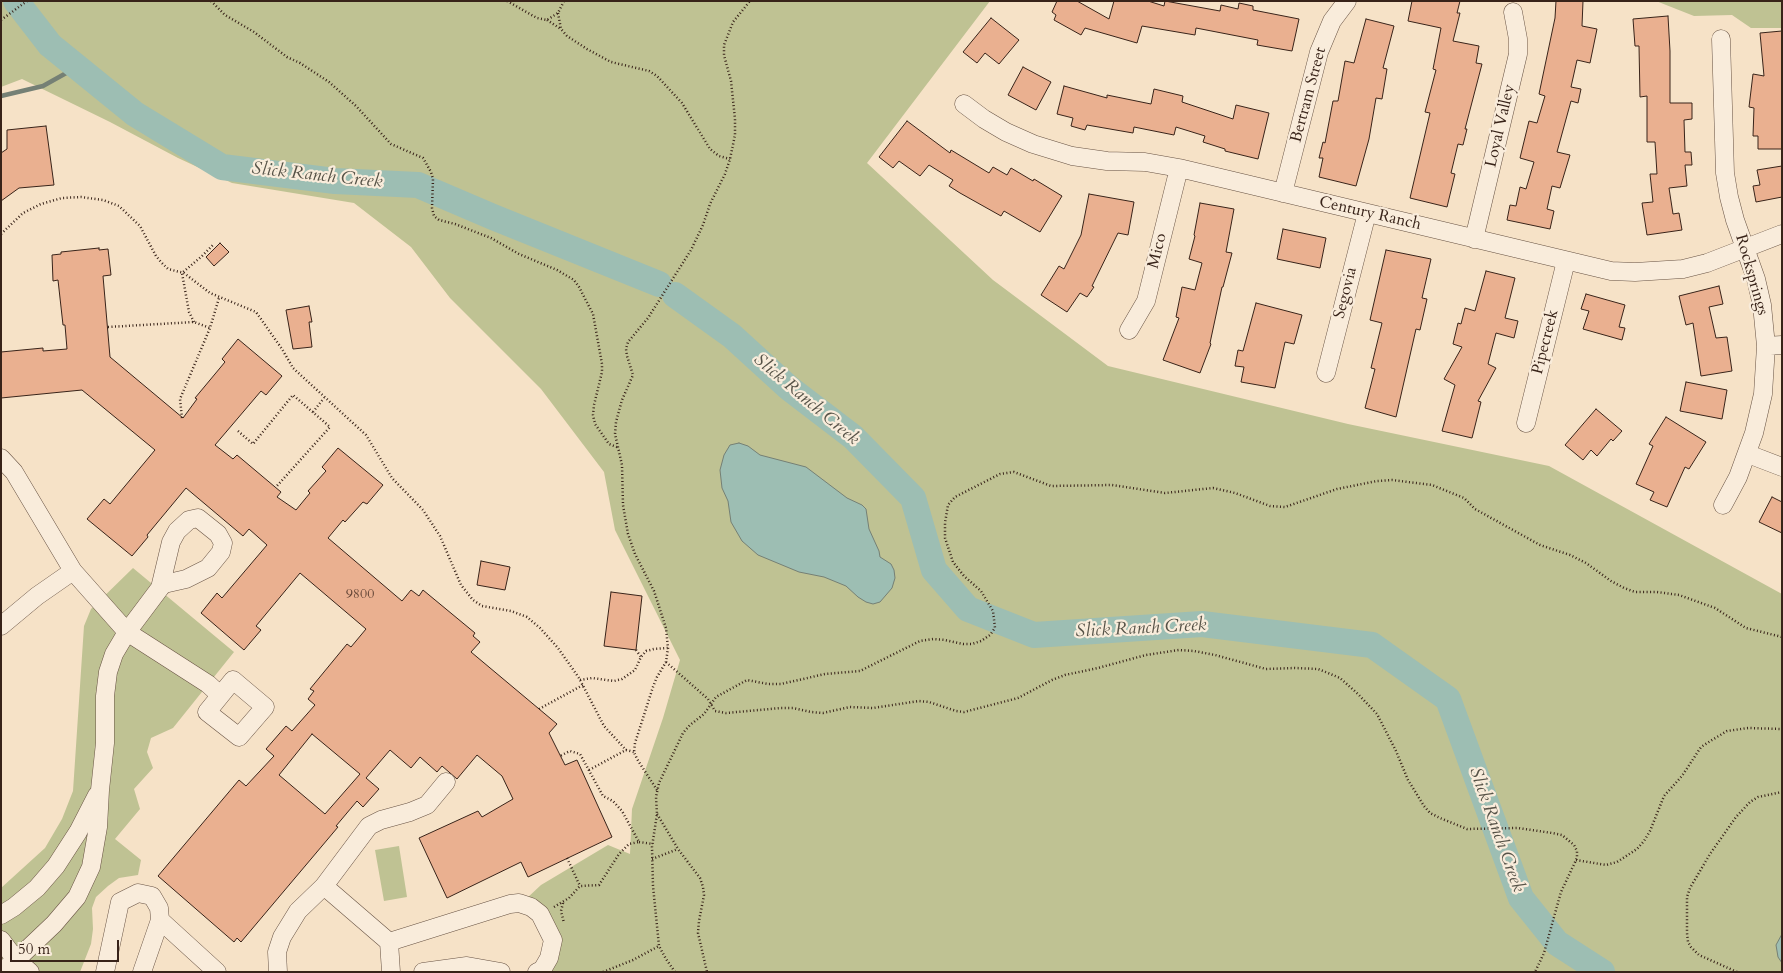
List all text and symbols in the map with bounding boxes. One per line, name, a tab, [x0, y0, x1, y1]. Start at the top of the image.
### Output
street label: Bertram Street	[1287, 45, 1331, 145]
street label: Loyal Valley	[1482, 83, 1520, 169]
water label: Slick Ranch Creek	[251, 158, 383, 194]
street label: Century Ranch	[1317, 193, 1423, 235]
street label: Mico	[1144, 231, 1172, 271]
street label: Rocksprings	[1730, 232, 1772, 318]
street label: Segovia	[1330, 265, 1362, 321]
street label: Pipecreek	[1529, 308, 1563, 376]
water label: Slick Ranch Creek	[749, 350, 863, 450]
house number: 9800	[346, 587, 374, 603]
water label: Slick Ranch Creek	[1075, 615, 1207, 643]
water label: Slick Ranch Creek	[1463, 765, 1529, 895]
scale bar	[12, 930, 121, 962]
text: 50 m	[18, 939, 50, 959]

